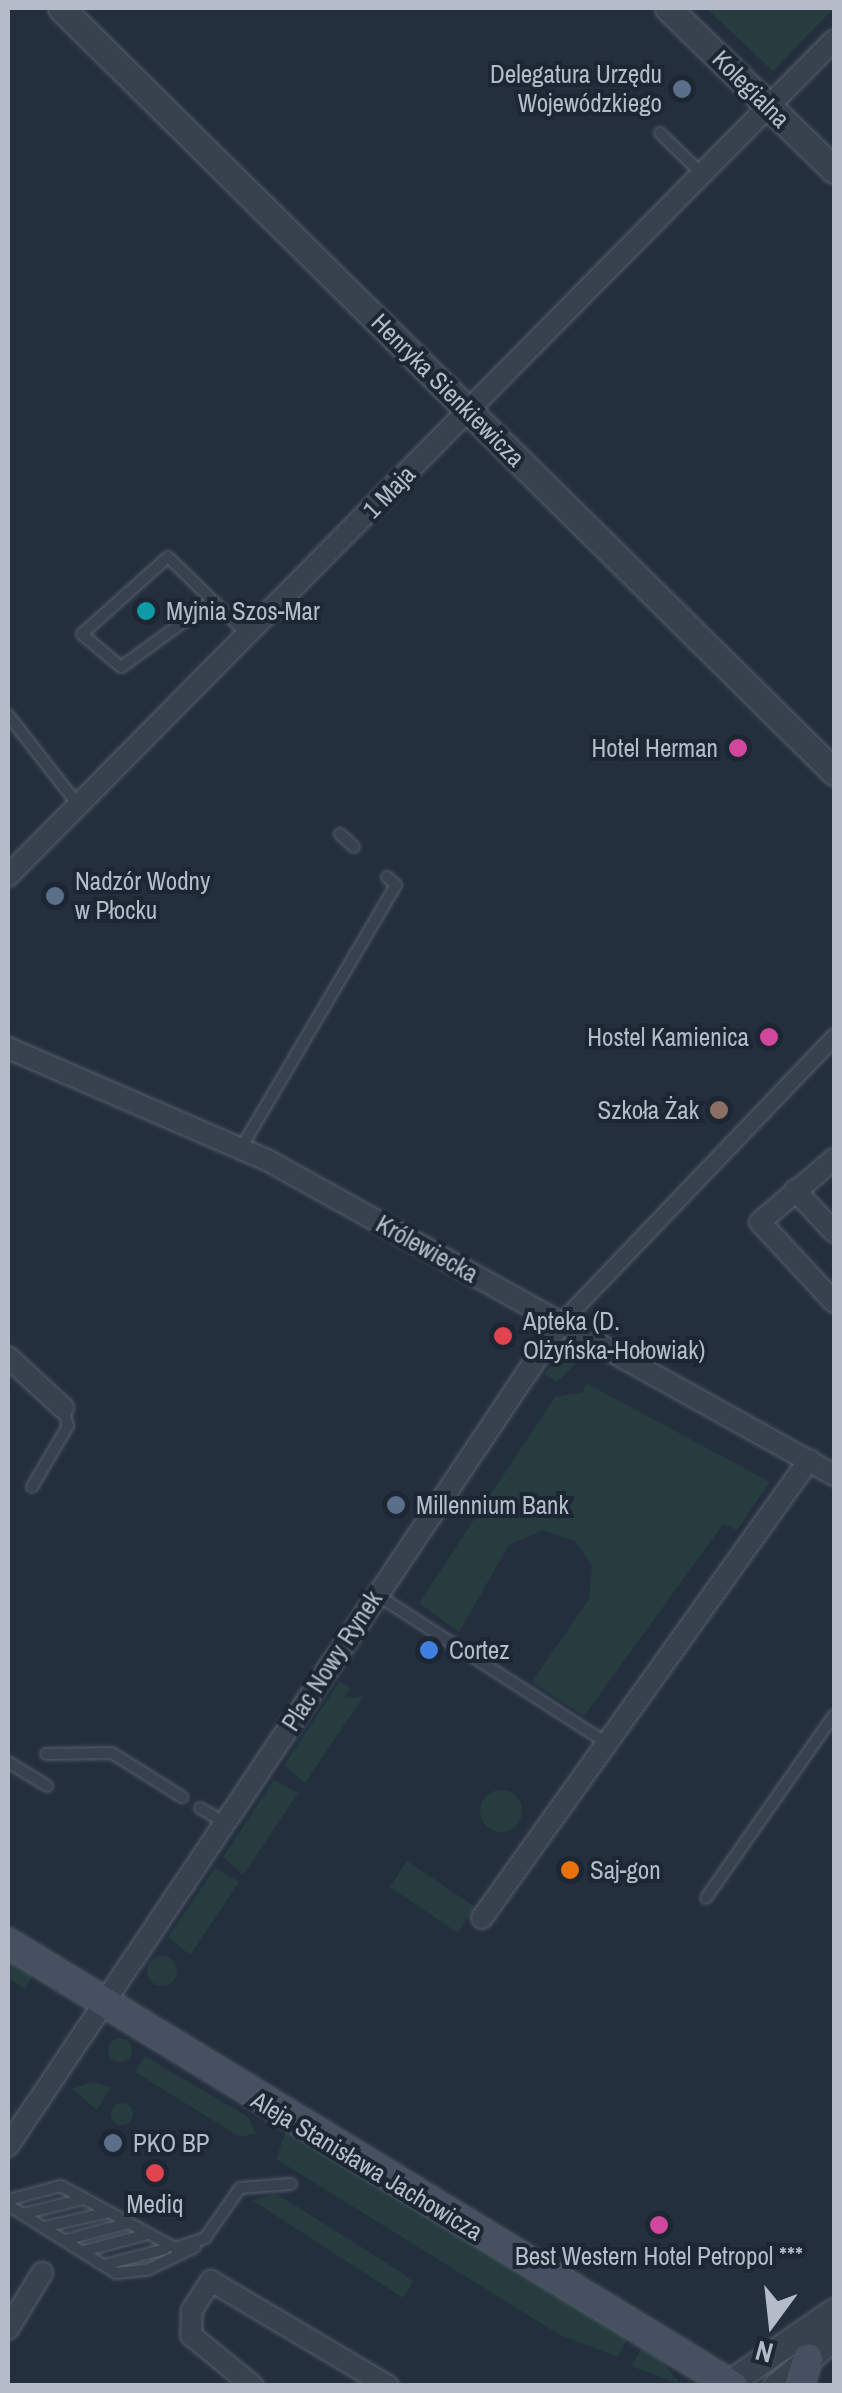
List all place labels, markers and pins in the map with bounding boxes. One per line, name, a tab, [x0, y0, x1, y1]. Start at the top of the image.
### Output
place label: Delegatura Urzędu Wojewódzkiego	[490, 60, 662, 119]
marker: Delegatura Urzędu Wojewódzkiego	[671, 78, 693, 100]
place label: Myjnia Szos-Mar	[166, 596, 320, 626]
marker: Myjnia Szos-Mar	[135, 600, 157, 622]
place label: Hotel Herman	[592, 733, 718, 763]
marker: Hotel Herman	[727, 737, 749, 759]
place label: Nadzór Wodny w Płocku	[75, 867, 210, 926]
marker: Nadzór Wodny w Płocku	[44, 885, 66, 907]
place label: Hostel Kamienica	[587, 1022, 749, 1052]
marker: Hostel Kamienica	[758, 1026, 780, 1048]
place label: Szkoła Żak	[598, 1095, 699, 1125]
marker: Szkoła Żak	[708, 1099, 730, 1121]
place label: Apteka (D. Olżyńska-Hołowiak)	[523, 1307, 705, 1366]
marker: Apteka (D. Olżyńska-Hołowiak)	[492, 1325, 514, 1347]
place label: Millennium Bank	[416, 1490, 569, 1520]
marker: Millennium Bank	[385, 1494, 407, 1516]
place label: Cortez	[449, 1635, 509, 1665]
marker: Cortez	[418, 1639, 440, 1661]
place label: Saj-gon	[590, 1855, 661, 1885]
marker: Saj-gon	[559, 1859, 581, 1881]
place label: PKO BP	[133, 2128, 209, 2158]
marker: PKO BP	[102, 2132, 124, 2154]
marker: Mediq	[144, 2162, 166, 2184]
place label: Mediq	[127, 2189, 183, 2219]
marker: Best Western Hotel Petropol ***	[648, 2214, 670, 2236]
place label: Best Western Hotel Petropol ***	[515, 2241, 803, 2271]

